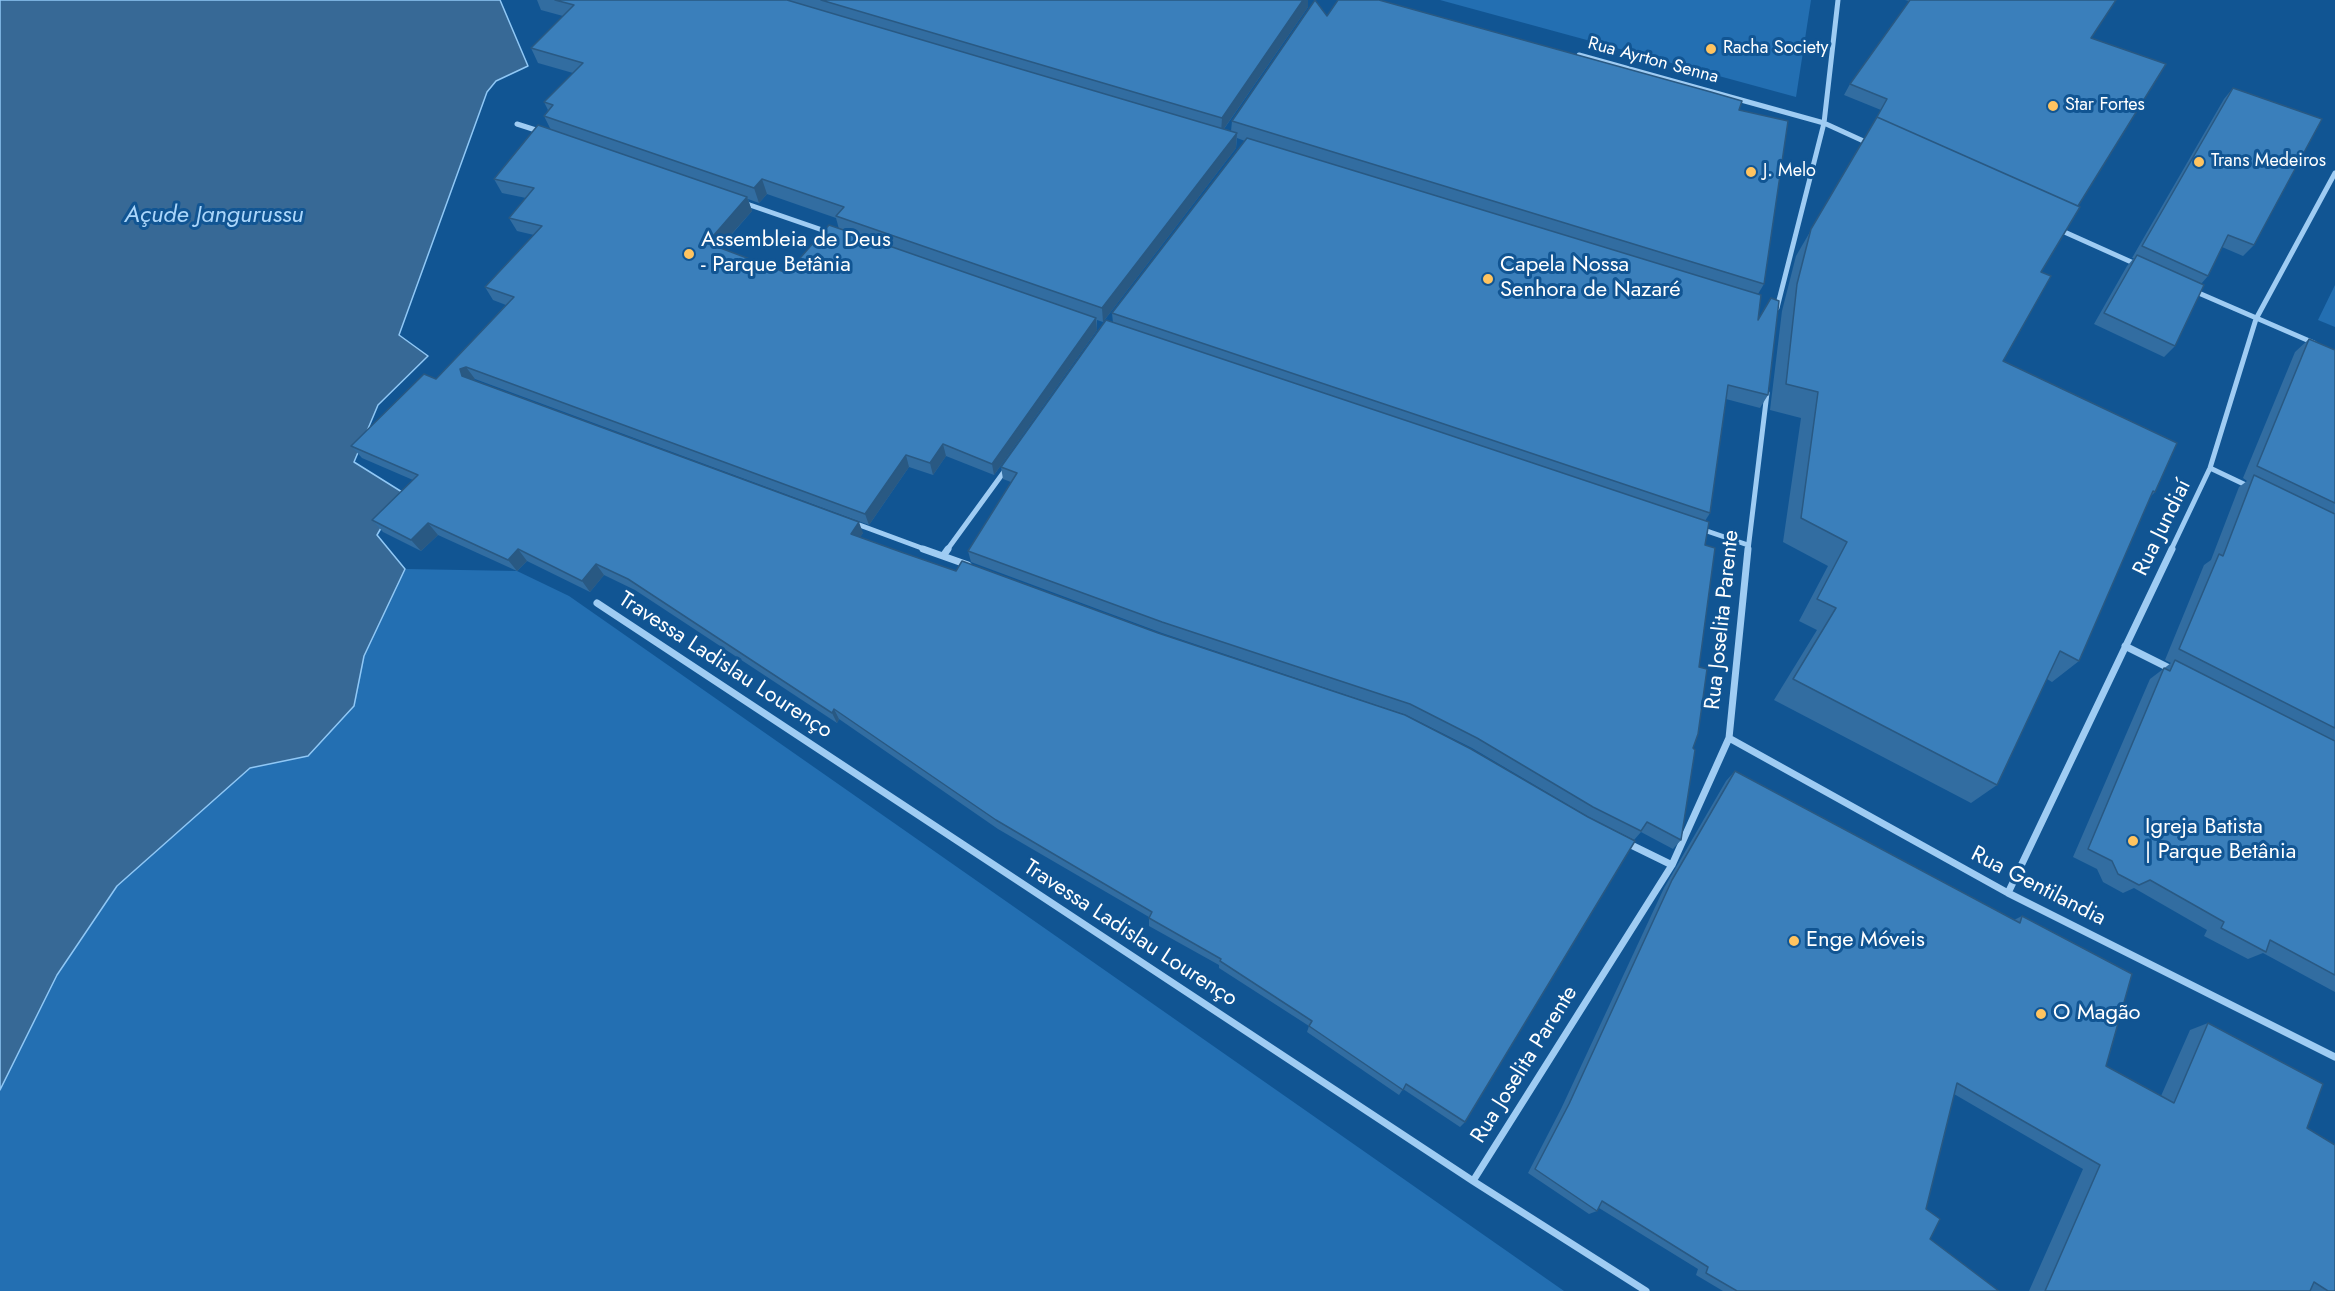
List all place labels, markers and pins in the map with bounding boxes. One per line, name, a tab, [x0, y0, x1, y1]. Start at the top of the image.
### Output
place label: Racha Society	[1723, 38, 1828, 60]
marker: Racha Society	[1704, 42, 1718, 56]
place label: Star Fortes	[2065, 95, 2145, 117]
marker: Star Fortes	[2046, 99, 2060, 113]
place label: Trans Medeiros	[2211, 151, 2326, 173]
marker: Trans Medeiros	[2192, 155, 2206, 169]
place label: J. Melo	[1763, 161, 1816, 183]
marker: J. Melo	[1744, 165, 1758, 179]
place label: Assembleia de Deus - Parque Betânia	[701, 228, 891, 280]
marker: Assembleia de Deus - Parque Betânia	[682, 247, 696, 261]
place label: Capela Nossa Senhora de Nazaré	[1500, 253, 1681, 304]
marker: Capela Nossa Senhora de Nazaré	[1481, 272, 1495, 286]
place label: Igreja Batista | Parque Betânia	[2145, 815, 2296, 866]
marker: Igreja Batista | Parque Betânia	[2126, 834, 2140, 848]
place label: Enge Móveis	[1806, 928, 1925, 954]
marker: Enge Móveis	[1787, 934, 1801, 948]
place label: O Magão	[2053, 1001, 2141, 1027]
marker: O Magão	[2034, 1007, 2048, 1021]

